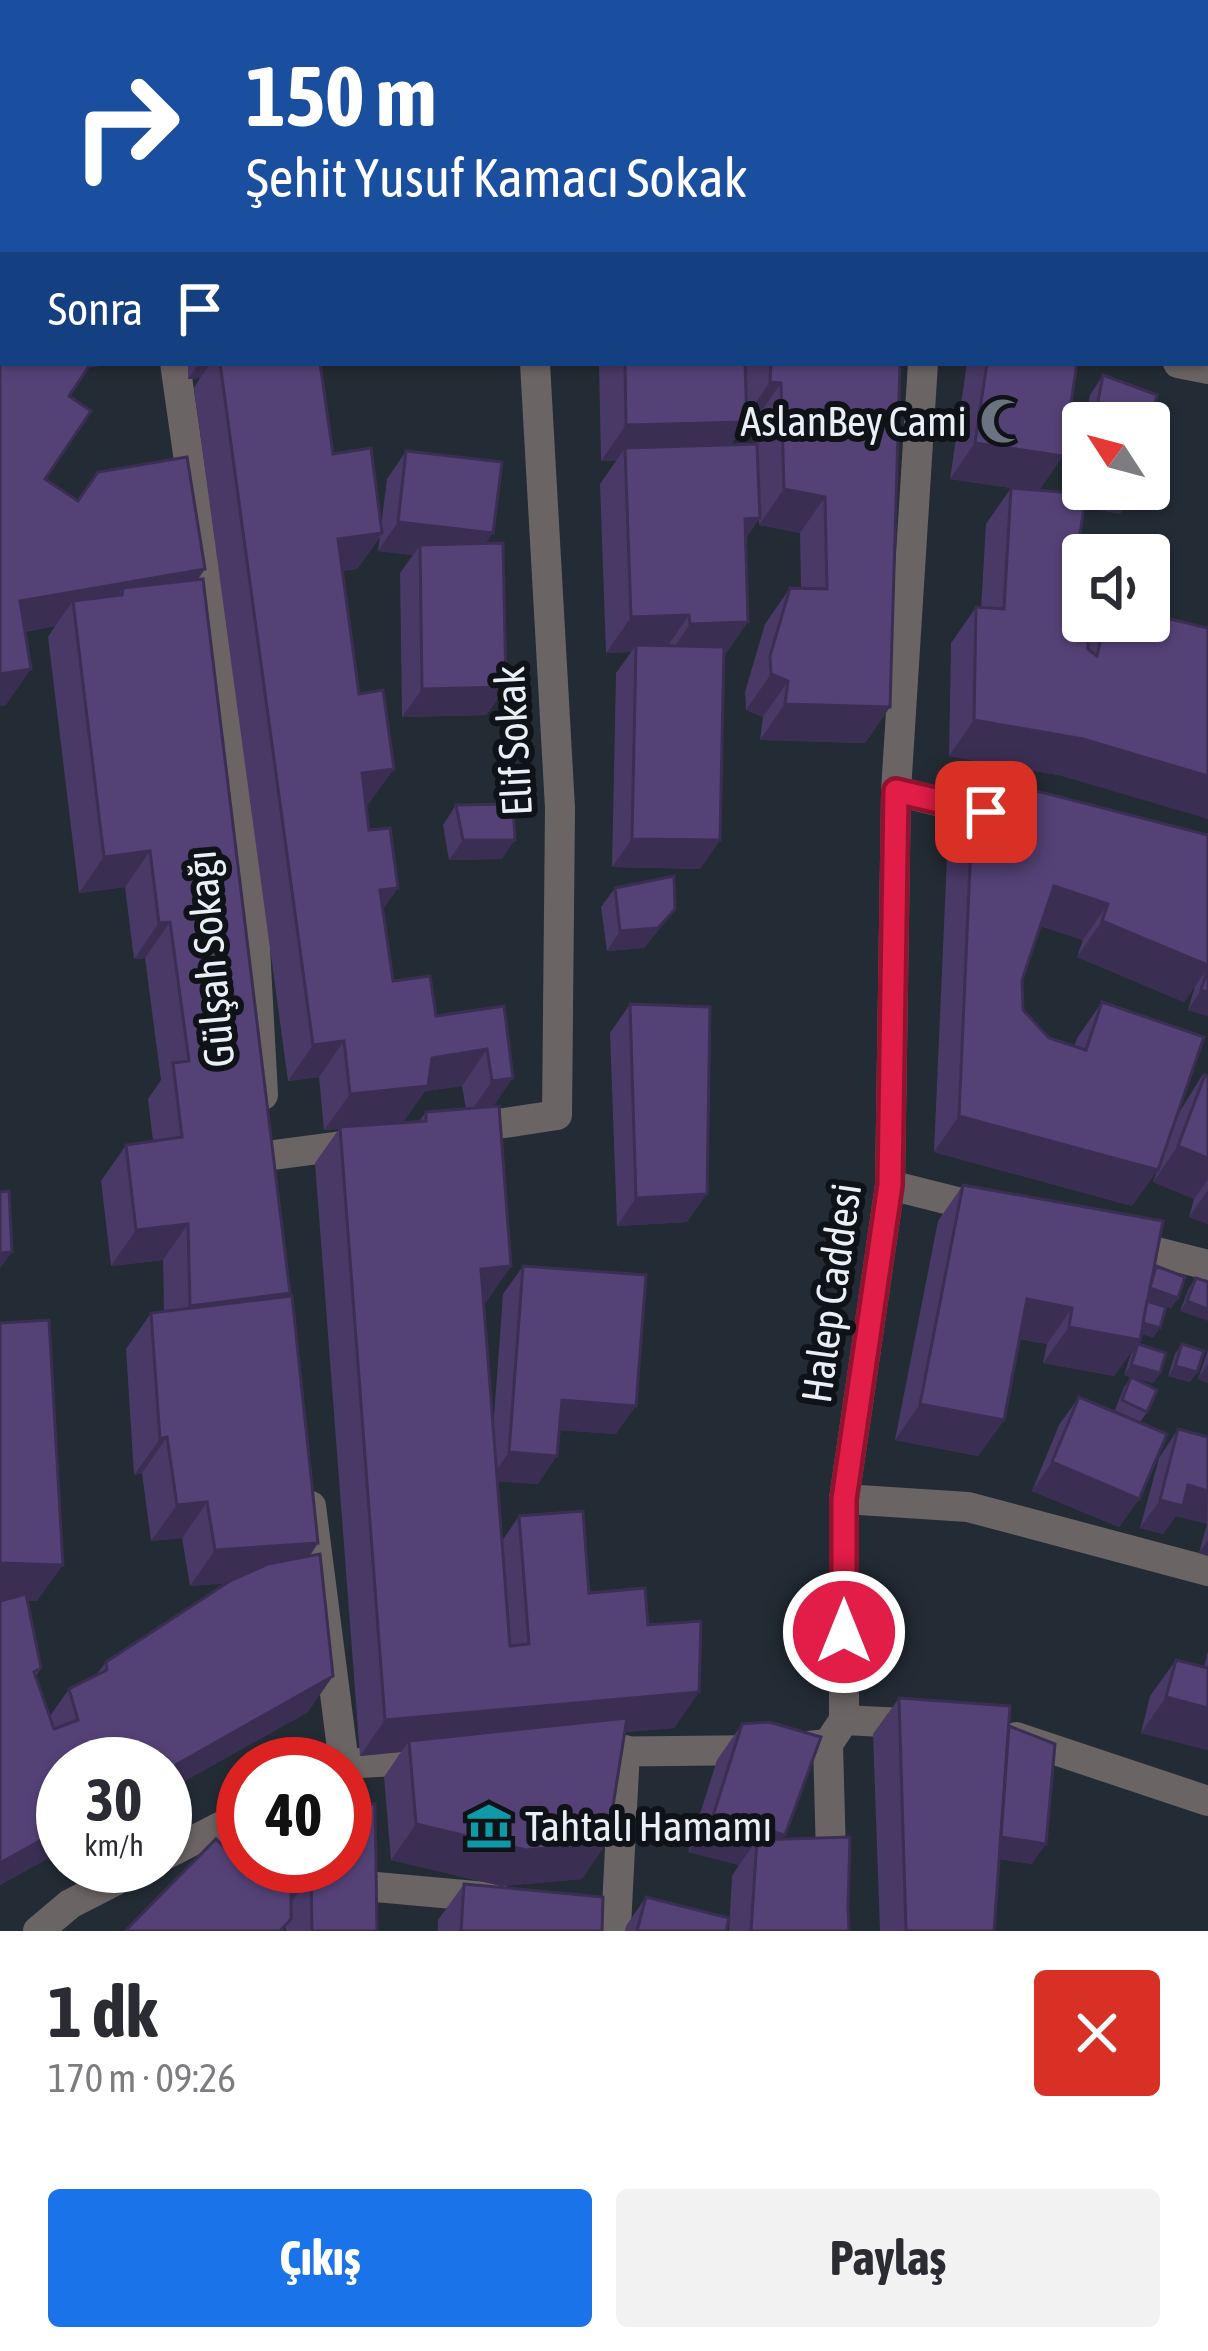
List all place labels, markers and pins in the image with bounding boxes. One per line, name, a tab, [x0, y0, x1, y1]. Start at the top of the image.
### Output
mosque icon: AslanBey Cami	[978, 396, 1028, 446]
place label: AslanBey Cami	[741, 397, 967, 445]
pin	[935, 761, 1037, 863]
museum icon: Tahtalı Hamamı	[464, 1801, 514, 1851]
place label: Tahtalı Hamamı	[525, 1802, 772, 1850]

